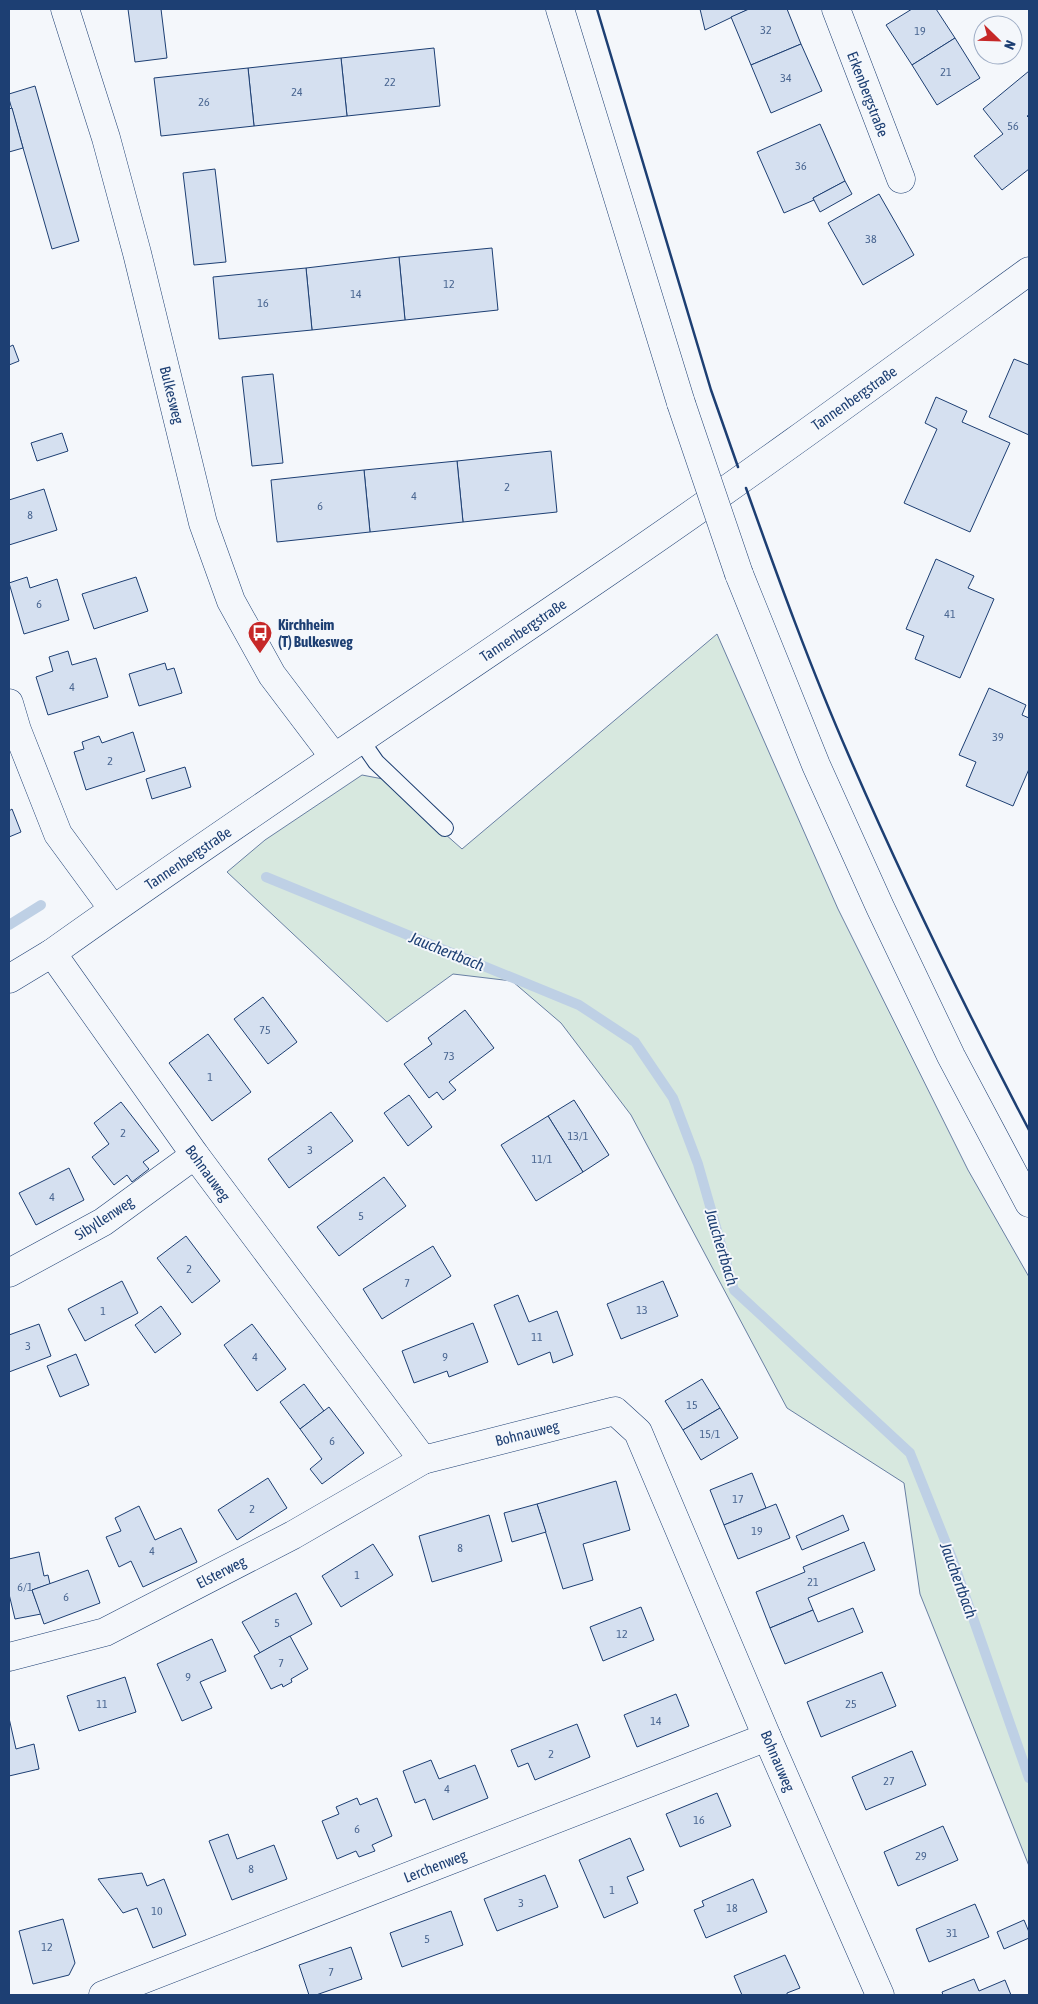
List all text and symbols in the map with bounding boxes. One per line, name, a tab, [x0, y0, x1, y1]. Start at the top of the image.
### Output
north arrow	[973, 15, 1023, 65]
house number: 32	[760, 23, 772, 37]
house number: 19	[914, 24, 926, 38]
text: N	[1001, 38, 1019, 52]
street label: Erkenbergstraße	[844, 49, 892, 139]
house number: 21	[940, 65, 952, 79]
house number: 34	[780, 71, 792, 85]
house number: 22	[384, 75, 396, 89]
house number: 24	[291, 85, 303, 99]
house number: 26	[198, 95, 210, 109]
house number: 56	[1007, 119, 1019, 133]
house number: 36	[795, 159, 807, 173]
house number: 38	[865, 232, 877, 246]
house number: 12	[443, 277, 455, 291]
house number: 14	[350, 287, 362, 301]
house number: 16	[257, 296, 269, 310]
street label: Tannenbergstraße	[808, 362, 900, 434]
street label: Bulkesweg	[157, 364, 187, 426]
house number: 2	[504, 480, 510, 494]
house number: 4	[411, 489, 417, 503]
house number: 6	[317, 499, 323, 513]
house number: 8	[27, 508, 33, 522]
street label: Tannenbergstraße	[477, 595, 569, 665]
house number: 6	[36, 597, 42, 611]
house number: 41	[944, 607, 956, 621]
place label: Kirchheim (T) Bulkesweg	[278, 616, 353, 650]
bus stop icon: Kirchheim (T) Bulkesweg	[247, 620, 273, 654]
house number: 4	[69, 680, 75, 694]
house number: 39	[992, 730, 1004, 744]
house number: 2	[107, 754, 113, 768]
street label: Tannenbergstraße	[142, 823, 234, 893]
water label: Jauchertbach	[406, 927, 487, 974]
house number: 75	[259, 1023, 271, 1037]
house number: 73	[443, 1049, 455, 1063]
house number: 1	[207, 1070, 213, 1084]
house number: 2	[120, 1126, 126, 1140]
house number: 13/1	[568, 1129, 589, 1143]
street label: Bohnauweg	[182, 1142, 234, 1205]
house number: 3	[307, 1143, 313, 1157]
house number: 11/1	[532, 1152, 553, 1166]
house number: 4	[49, 1190, 55, 1204]
street label: Sibyllenweg	[71, 1192, 137, 1243]
water label: Jauchertbach	[702, 1206, 742, 1288]
house number: 5	[358, 1209, 364, 1223]
house number: 2	[186, 1262, 192, 1276]
house number: 7	[404, 1276, 410, 1290]
house number: 13	[636, 1303, 648, 1317]
house number: 1	[100, 1304, 106, 1318]
house number: 11	[531, 1330, 543, 1344]
house number: 3	[25, 1339, 31, 1353]
house number: 4	[252, 1350, 258, 1364]
house number: 9	[442, 1350, 448, 1364]
house number: 15	[686, 1398, 698, 1412]
street label: Bohnauweg	[493, 1417, 561, 1449]
house number: 15/1	[700, 1427, 721, 1441]
house number: 6	[329, 1434, 335, 1448]
house number: 17	[732, 1492, 744, 1506]
house number: 2	[249, 1502, 255, 1516]
house number: 19	[751, 1524, 763, 1538]
water label: Jauchertbach	[937, 1539, 981, 1620]
house number: 8	[457, 1541, 463, 1555]
house number: 4	[149, 1544, 155, 1558]
street label: Elsterweg	[193, 1552, 249, 1592]
house number: 1	[354, 1568, 360, 1582]
house number: 21	[807, 1575, 819, 1589]
house number: 6/1	[17, 1580, 33, 1594]
house number: 6	[63, 1590, 69, 1604]
house number: 5	[274, 1616, 280, 1630]
house number: 12	[616, 1627, 628, 1641]
house number: 7	[278, 1656, 284, 1670]
house number: 9	[185, 1670, 191, 1684]
house number: 11	[96, 1697, 108, 1711]
house number: 25	[845, 1697, 857, 1711]
house number: 14	[650, 1714, 662, 1728]
street label: Bohnauweg	[757, 1728, 799, 1795]
house number: 2	[548, 1747, 554, 1761]
house number: 27	[883, 1774, 895, 1788]
house number: 4	[444, 1782, 450, 1796]
house number: 16	[693, 1813, 705, 1827]
house number: 6	[354, 1822, 360, 1836]
street label: Lerchenweg	[401, 1846, 469, 1886]
house number: 29	[915, 1849, 927, 1863]
house number: 8	[248, 1862, 254, 1876]
house number: 1	[609, 1883, 615, 1897]
house number: 3	[518, 1896, 524, 1910]
house number: 18	[726, 1901, 738, 1915]
house number: 10	[151, 1904, 163, 1918]
house number: 31	[946, 1926, 958, 1940]
house number: 5	[424, 1932, 430, 1946]
house number: 12	[41, 1940, 53, 1954]
house number: 7	[328, 1965, 334, 1979]

